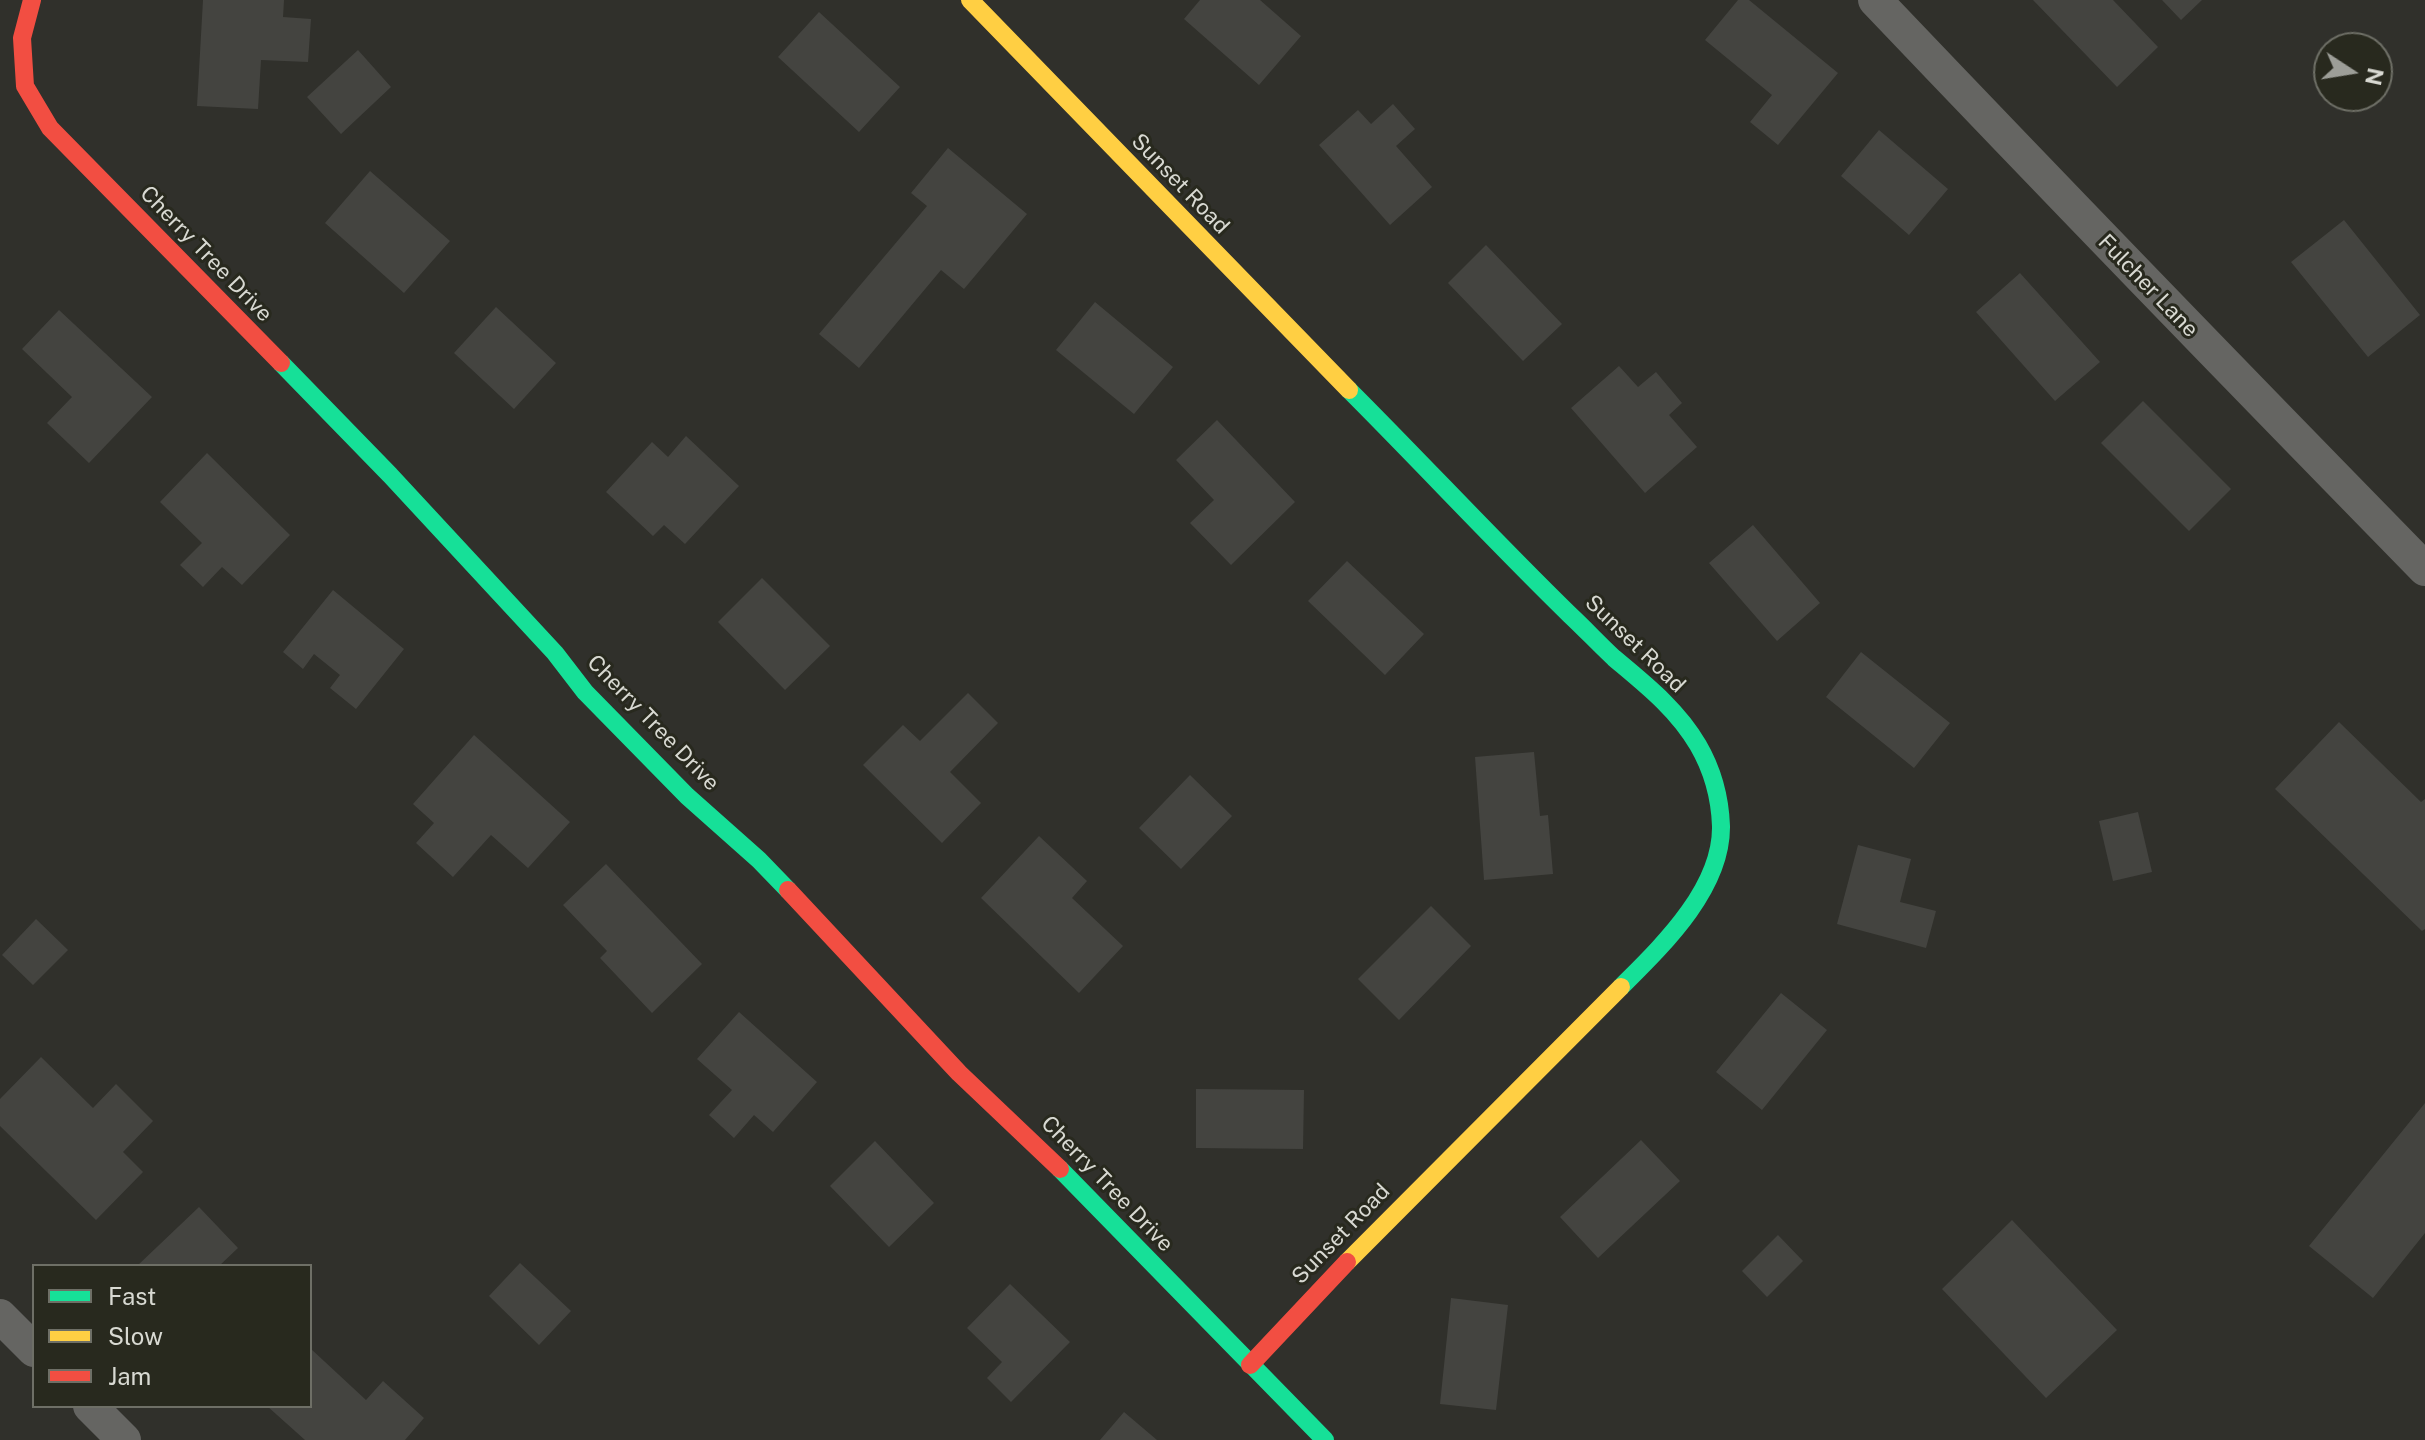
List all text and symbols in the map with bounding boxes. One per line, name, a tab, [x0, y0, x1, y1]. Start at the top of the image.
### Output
north arrow	[2313, 32, 2393, 112]
text: N	[2360, 65, 2389, 88]
street label: Sunset Road	[1126, 128, 1234, 240]
street label: Cherry Tree Drive	[134, 181, 278, 327]
street label: Fulcher Lane	[2093, 229, 2203, 343]
street label: Sunset Road	[1579, 590, 1691, 698]
street label: Cherry Tree Drive	[581, 650, 725, 796]
street label: Cherry Tree Drive	[1035, 1111, 1179, 1257]
street label: Sunset Road	[1287, 1178, 1395, 1290]
legend	[32, 1264, 312, 1408]
text: Fast	[108, 1282, 156, 1310]
text: Slow	[108, 1322, 163, 1350]
text: Jam	[108, 1362, 151, 1390]

